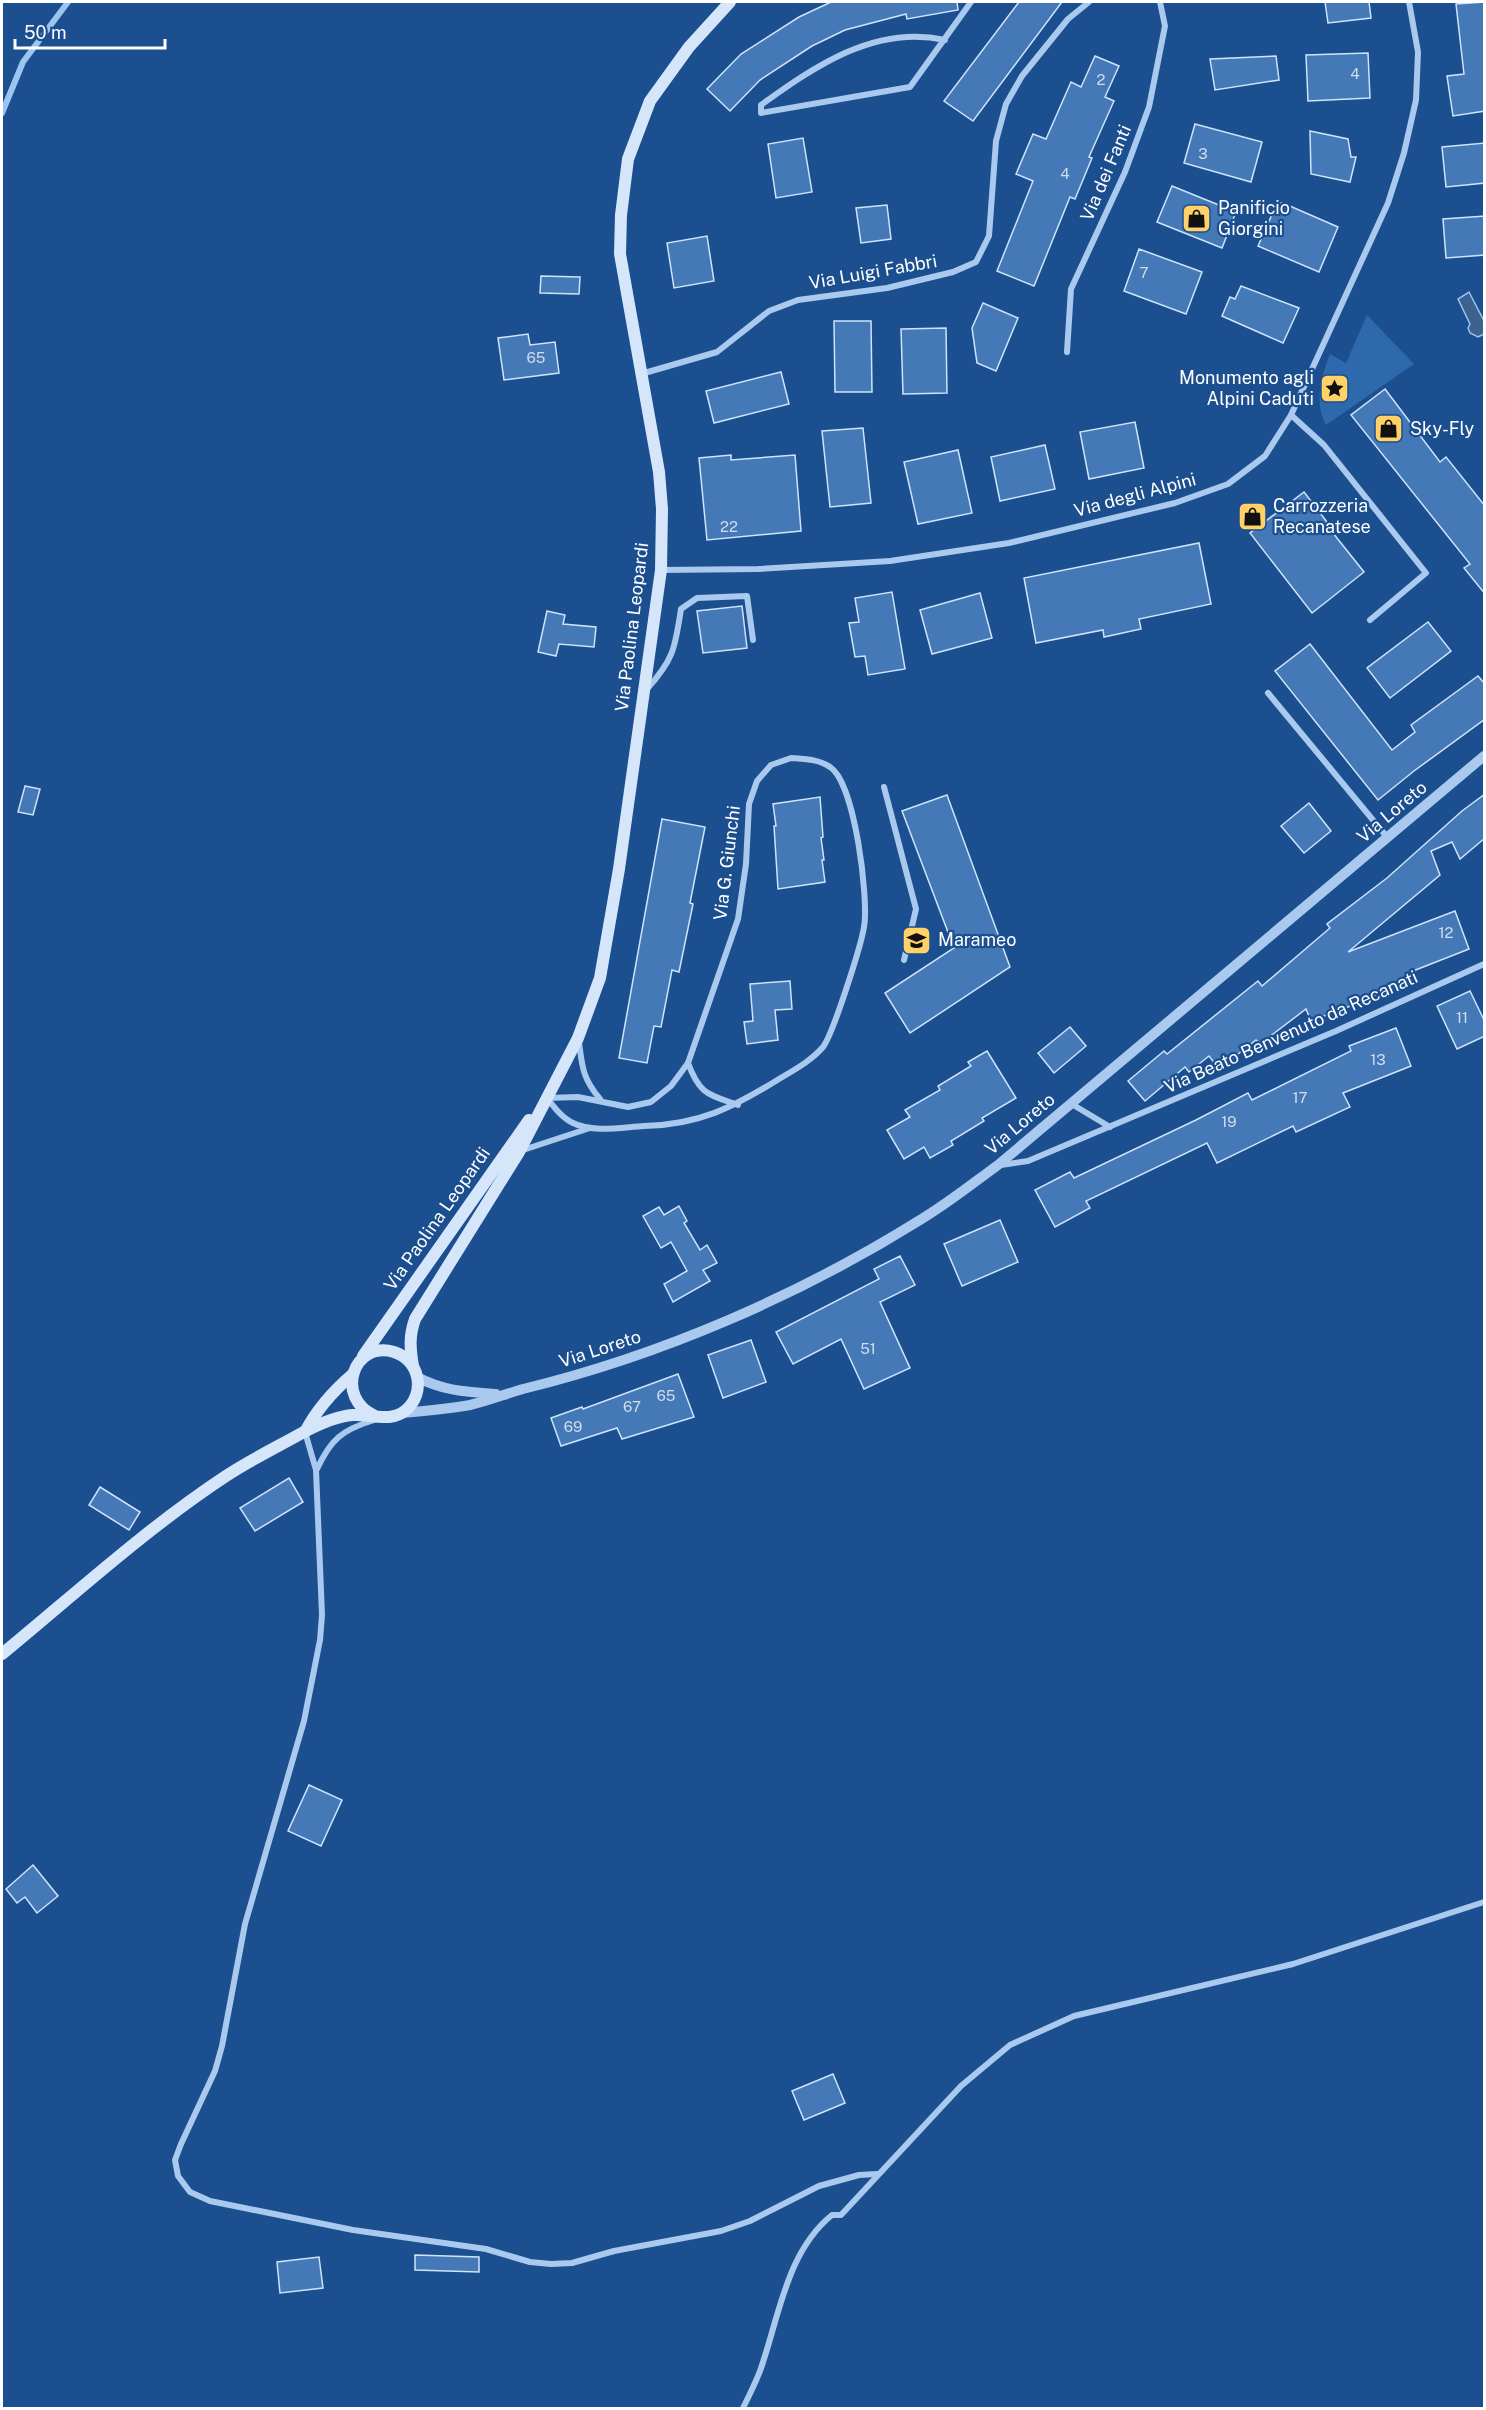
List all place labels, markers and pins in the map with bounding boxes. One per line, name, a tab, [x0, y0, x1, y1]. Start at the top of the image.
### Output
place label: Panificio Giorgini	[1218, 197, 1290, 239]
shop icon: Panificio Giorgini	[1181, 202, 1213, 234]
place label: Monumento agli Alpini Caduti	[1179, 367, 1314, 409]
place icon: Monumento agli Alpini Caduti	[1319, 372, 1351, 404]
shop icon: Sky-Fly	[1373, 413, 1405, 445]
place label: Sky-Fly	[1410, 418, 1475, 439]
place label: Carrozzeria Recanatese	[1273, 495, 1371, 537]
shop icon: Carrozzeria Recanatese	[1236, 500, 1268, 532]
school or university icon: Marameo	[901, 924, 933, 956]
place label: Marameo	[938, 929, 1016, 950]

